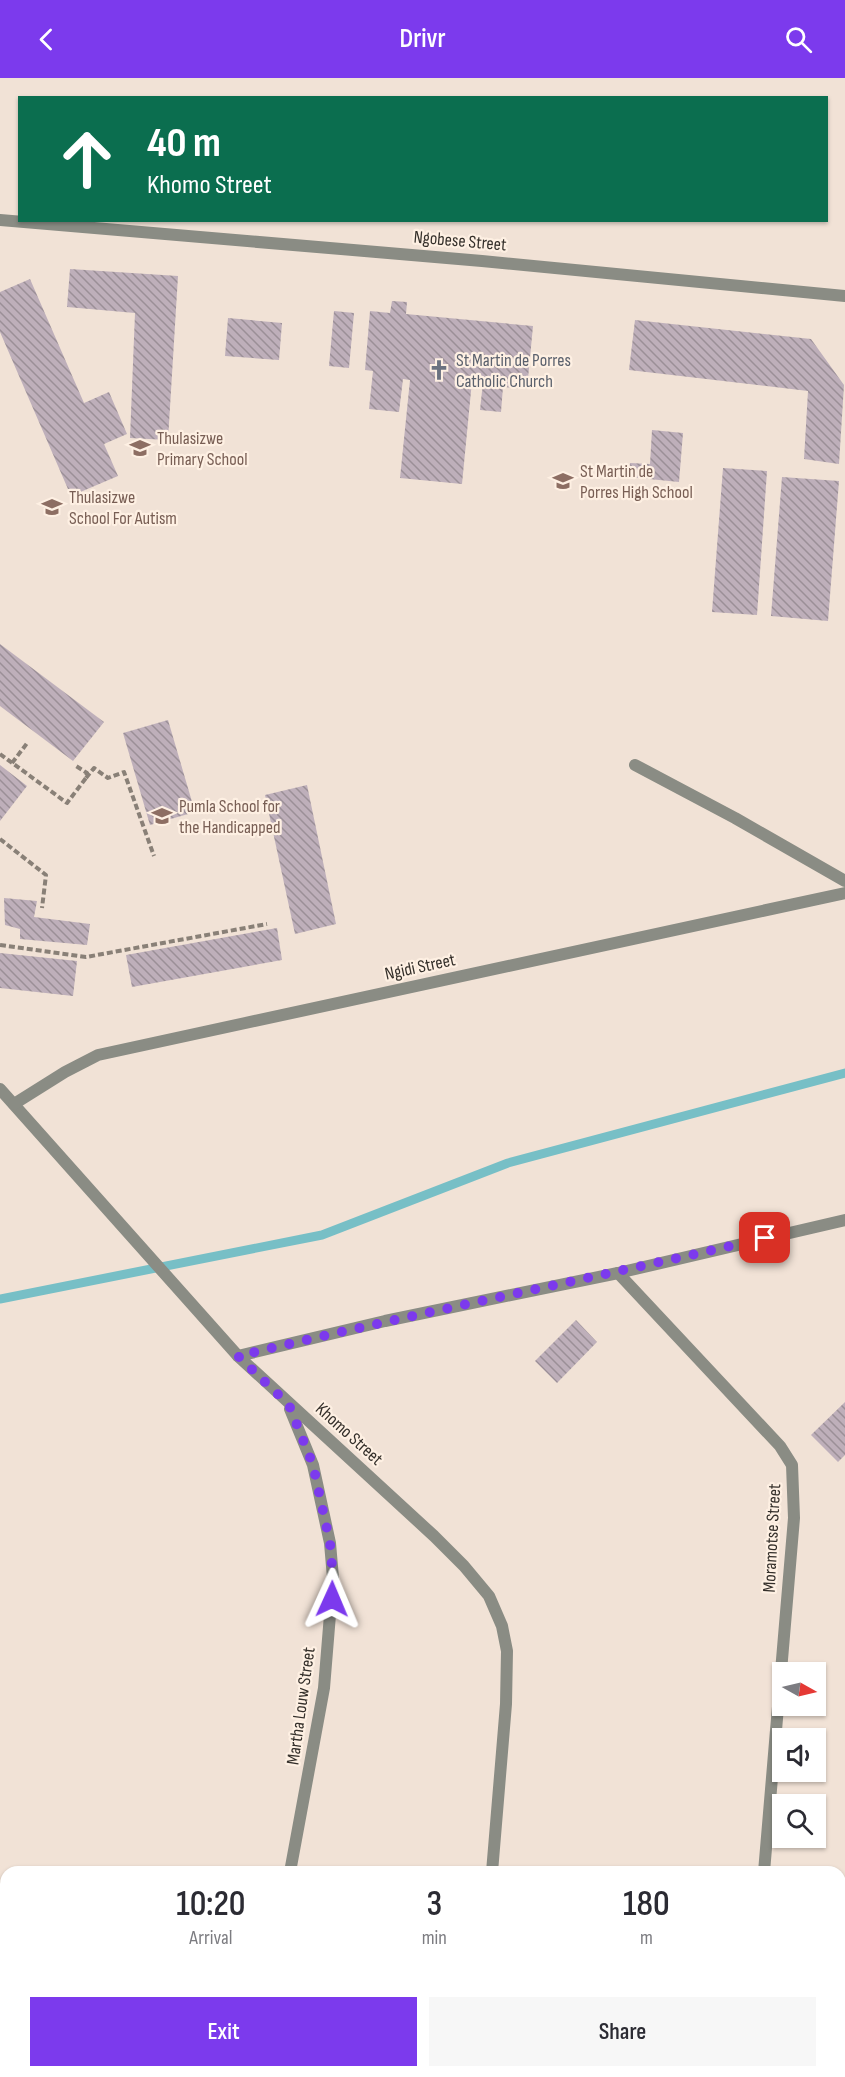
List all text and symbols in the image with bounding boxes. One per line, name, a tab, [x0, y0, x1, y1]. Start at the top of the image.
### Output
icon: back	[30, 23, 63, 56]
text: Drivr	[399, 23, 446, 55]
icon: search	[782, 23, 815, 56]
text: 40 m	[147, 118, 221, 169]
icon: ahead	[48, 120, 126, 198]
text: Khomo Street	[147, 169, 272, 201]
street label: Ngobese Street	[413, 226, 508, 256]
place label: St Martin de Porres Catholic Church	[456, 350, 571, 392]
church icon: St Martin de Porres Catholic Church	[427, 358, 451, 382]
place label: Thulasizwe Primary School	[157, 428, 248, 470]
school or university icon: Thulasizwe Primary School	[128, 436, 152, 460]
place label: St Martin de Porres High School	[580, 461, 693, 503]
school or university icon: St Martin de Porres High School	[551, 469, 575, 493]
place label: Thulasizwe School For Autism	[69, 487, 177, 529]
school or university icon: Thulasizwe School For Autism	[40, 495, 64, 519]
place label: Pumla School for the Handicapped	[179, 796, 280, 838]
school or university icon: Pumla School for the Handicapped	[150, 804, 174, 828]
street label: Ngidi Street	[383, 949, 458, 985]
pin	[739, 1212, 790, 1263]
icon: arrive	[748, 1221, 781, 1254]
street label: Khomo Street	[311, 1398, 387, 1470]
street label: Moramotse Street	[759, 1483, 785, 1593]
position arrow	[300, 1567, 364, 1631]
street label: Martha Louw Street	[282, 1645, 320, 1766]
north arrow	[772, 1662, 826, 1716]
map controls	[772, 1662, 826, 1848]
button: sound	[772, 1728, 826, 1782]
button: search	[772, 1794, 826, 1848]
text: 10:20	[176, 1883, 246, 1926]
text: 3	[426, 1883, 442, 1926]
text: 180	[623, 1883, 670, 1926]
text: Arrival	[189, 1926, 232, 1950]
text: min	[422, 1926, 447, 1950]
text: m	[640, 1926, 653, 1950]
button: Exit	[30, 1997, 417, 2066]
button: Share	[429, 1997, 816, 2066]

